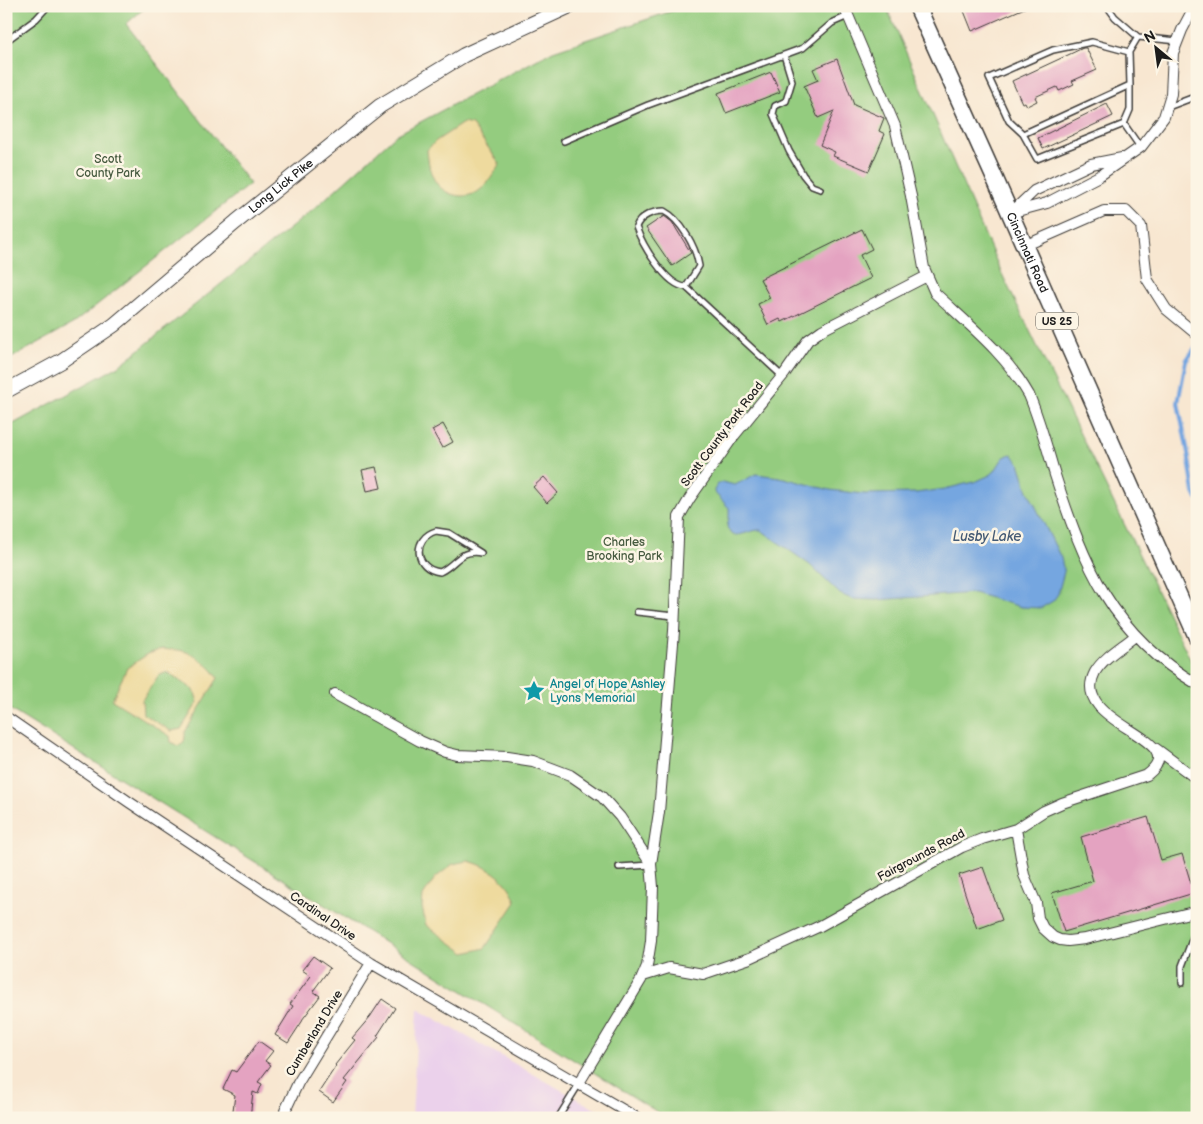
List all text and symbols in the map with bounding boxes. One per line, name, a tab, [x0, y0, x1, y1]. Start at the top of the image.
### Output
north arrow	[1130, 22, 1180, 72]
text: N	[1141, 27, 1159, 47]
park label: Scott County Park	[76, 152, 140, 181]
street label: Long Lick Pike	[246, 156, 317, 217]
street label: Cincinnati Road	[1003, 210, 1051, 295]
road number: US 25	[1036, 312, 1078, 330]
street label: Scott County Park Road	[678, 379, 767, 490]
water label: Lusby Lake	[953, 528, 1021, 545]
park label: Charles Brooking Park	[586, 535, 662, 564]
place label: Angel of Hope Ashley Lyons Memorial	[550, 677, 666, 706]
place icon: Angel of Hope Ashley Lyons Memorial	[521, 678, 547, 704]
street label: Fairgrounds Road	[875, 826, 968, 885]
street label: Cardinal Drive	[287, 889, 359, 944]
street label: Cumberland Drive	[283, 987, 346, 1079]

